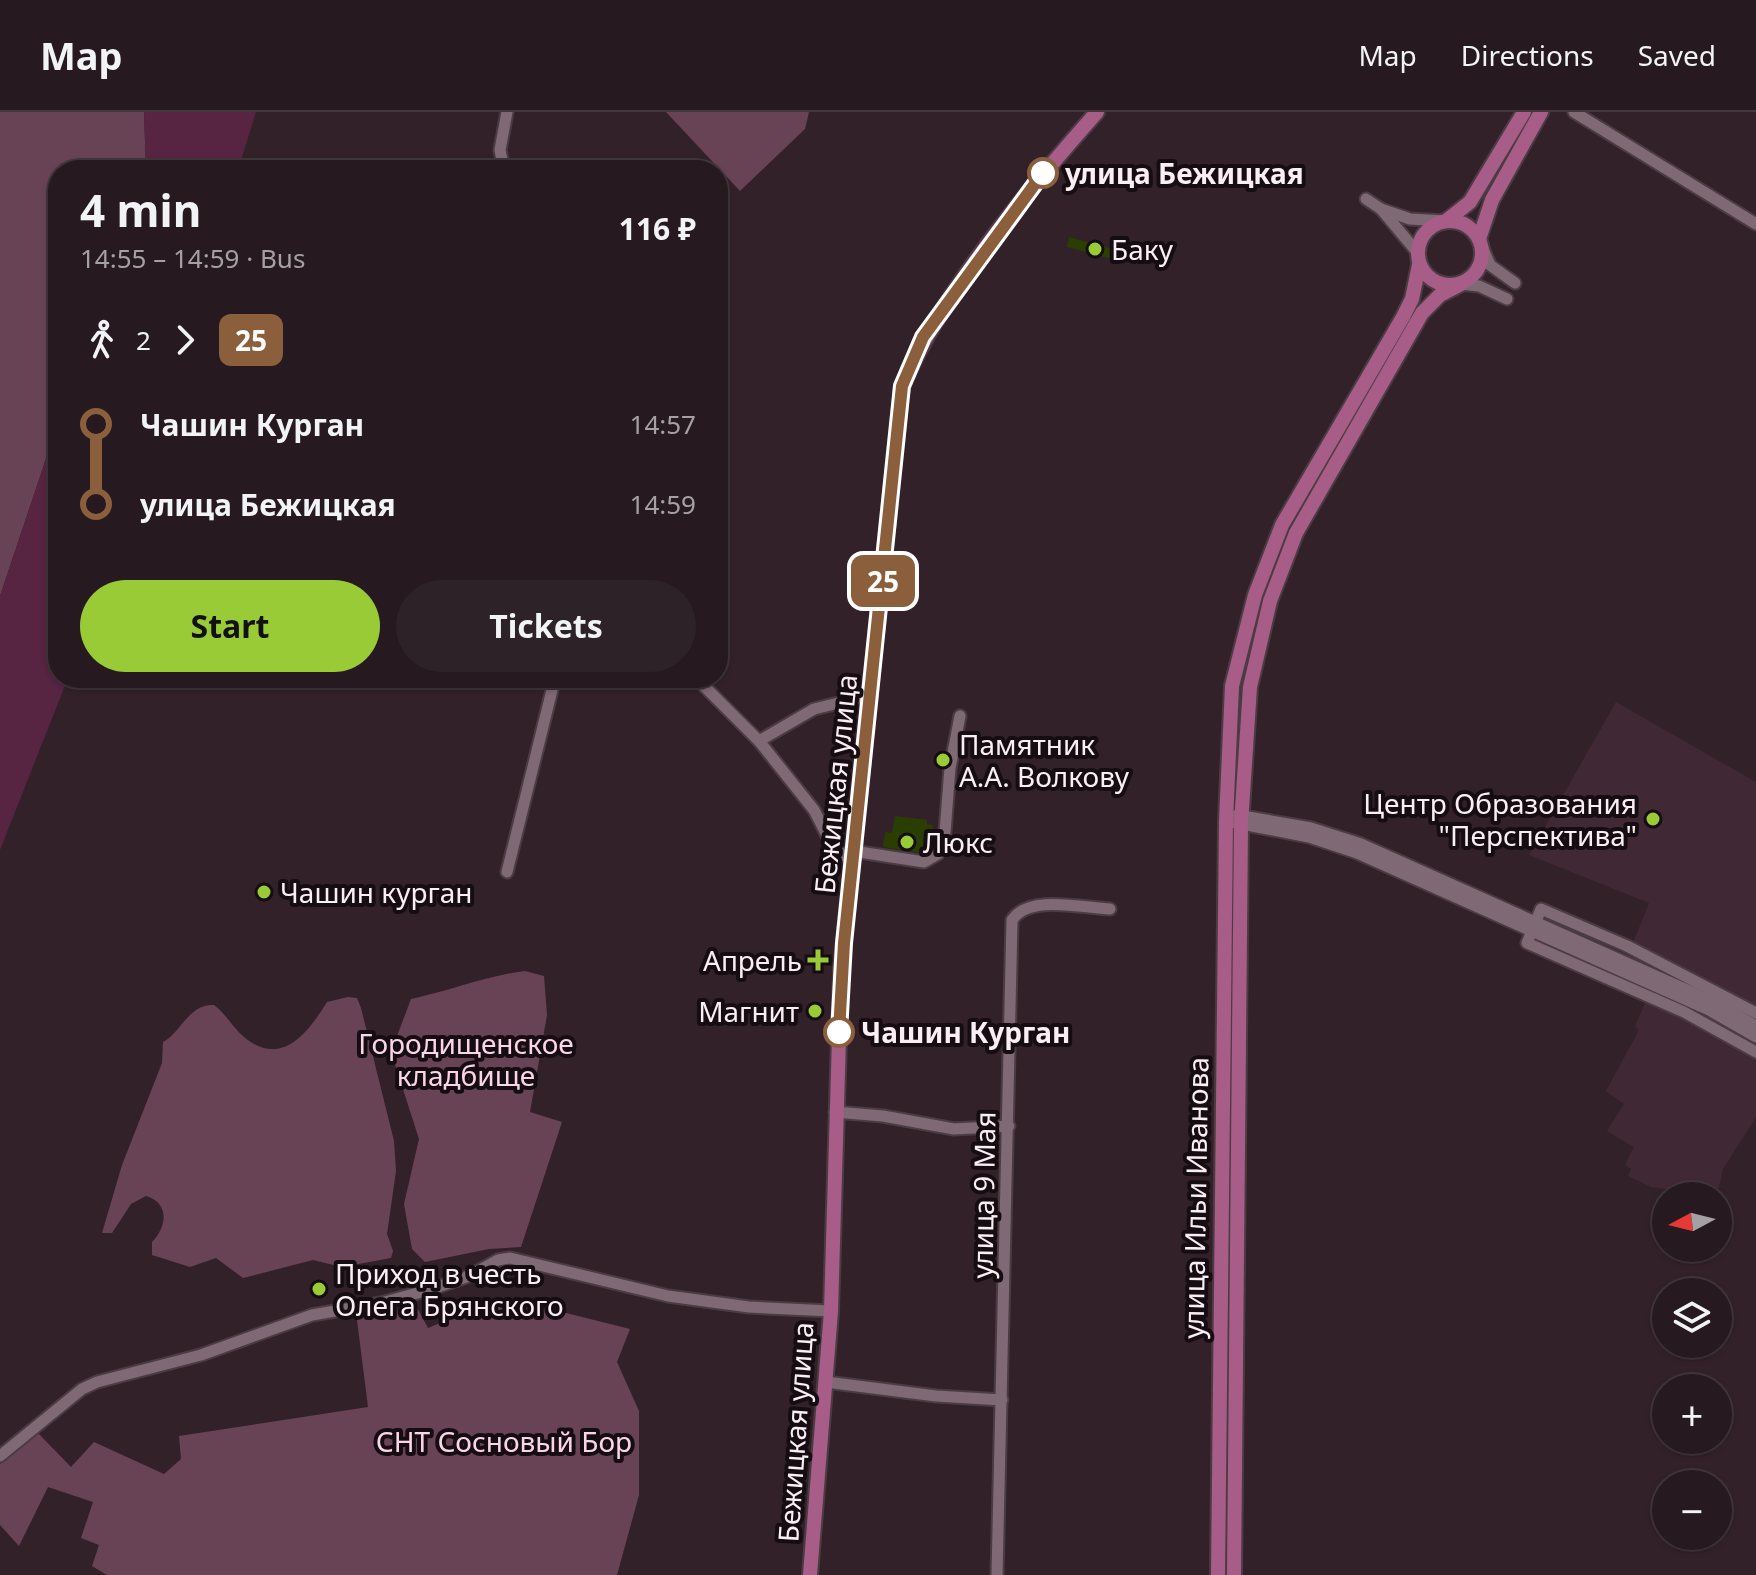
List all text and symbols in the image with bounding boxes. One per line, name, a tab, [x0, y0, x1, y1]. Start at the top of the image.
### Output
text: Map	[40, 29, 123, 81]
text: Map	[1358, 36, 1417, 74]
text: Directions	[1461, 36, 1594, 74]
text: Saved	[1638, 36, 1716, 74]
place label: улица Бежицкая	[1064, 154, 1304, 192]
marker: улица Бежицкая	[1028, 158, 1058, 188]
text: 4 min	[80, 180, 201, 240]
text: 116 ₽	[619, 208, 696, 249]
place label: Баку	[1111, 230, 1174, 268]
text: 14:55 – 14:59 · Bus	[80, 240, 305, 276]
marker: Баку	[1086, 240, 1104, 258]
icon: walk	[80, 318, 124, 362]
icon: forward	[163, 318, 207, 362]
text: 25	[235, 321, 267, 359]
text: 2	[136, 322, 151, 358]
text: Чашин Курган	[140, 404, 364, 445]
text: 14:57	[630, 406, 696, 442]
text: улица Бежицкая	[140, 484, 396, 525]
text: 14:59	[630, 486, 696, 522]
line badge: 25	[847, 555, 919, 607]
text: 25	[867, 562, 899, 600]
button: Start	[80, 580, 380, 672]
button: Tickets	[396, 580, 696, 672]
street label: Бежицкая улица	[805, 672, 865, 896]
place label: Памятник А.А. Волкову	[959, 725, 1130, 795]
marker: Памятник А.А. Волкову	[934, 751, 952, 769]
place label: Центр Образования "Перспектива"	[1363, 784, 1637, 854]
marker: Центр Образования "Перспектива"	[1644, 810, 1662, 828]
place label: Люкс	[923, 823, 993, 861]
marker: Люкс	[898, 833, 916, 851]
place label: Чашин курган	[280, 873, 472, 911]
marker: Чашин курган	[255, 883, 273, 901]
place label: Апрель	[703, 941, 802, 979]
marker: Апрель	[809, 951, 827, 969]
place label: Магнит	[698, 992, 799, 1030]
marker: Магнит	[806, 1002, 824, 1020]
place label: Чашин Курган	[861, 1013, 1070, 1051]
marker: Чашин Курган	[824, 1017, 854, 1047]
park label: Городищенское кладбище	[358, 1024, 574, 1094]
street label: улица Ильи Иванова	[1174, 1057, 1216, 1339]
street label: улица 9 Мая	[963, 1111, 1003, 1279]
north arrow	[1652, 1182, 1732, 1262]
map controls	[1652, 1182, 1732, 1550]
place label: Приход в честь Олега Брянского	[335, 1254, 564, 1324]
button: layers	[1652, 1278, 1732, 1358]
marker: Приход в честь Олега Брянского	[310, 1280, 328, 1298]
street label: Бежицкая улица	[768, 1321, 822, 1543]
button: +	[1652, 1374, 1732, 1454]
park label: СНТ Сосновый Бор	[376, 1422, 632, 1460]
button: −	[1652, 1470, 1732, 1550]

